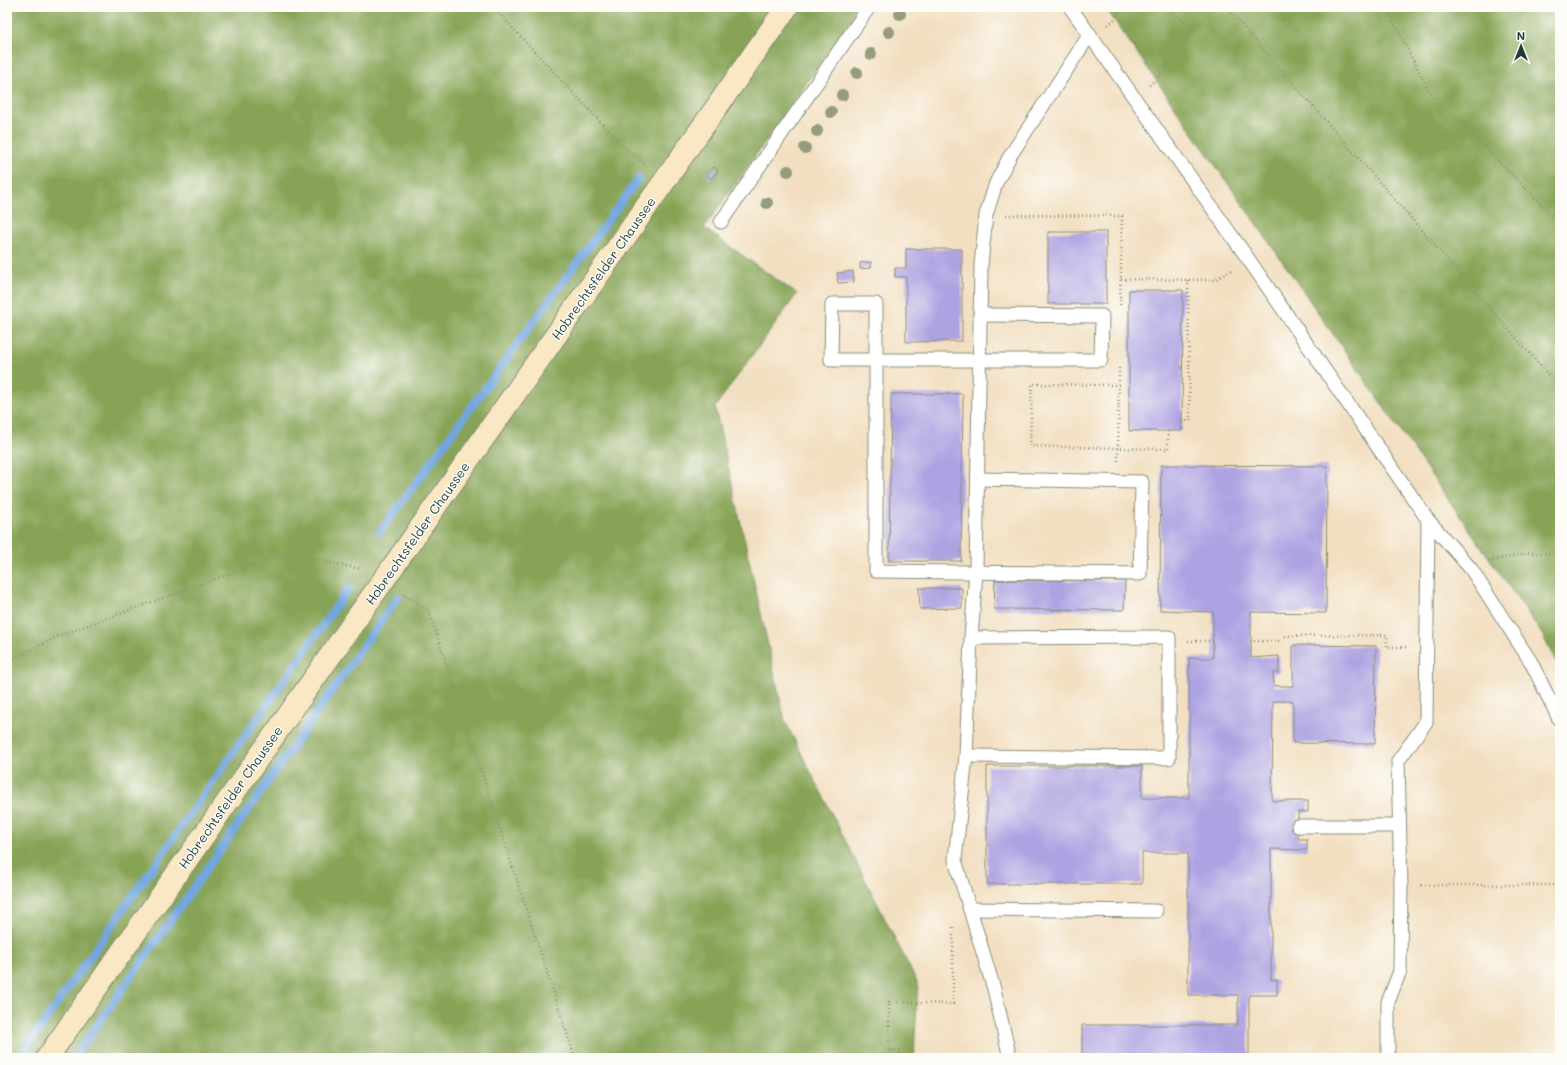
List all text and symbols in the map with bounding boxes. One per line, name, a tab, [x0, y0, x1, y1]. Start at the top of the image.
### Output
north arrow	[1501, 26, 1541, 66]
text: N	[1517, 28, 1525, 43]
street label: Hobrechtsfelder Chaussee	[547, 193, 659, 343]
street label: Hobrechtsfelder Chaussee	[361, 458, 473, 608]
street label: Hobrechtsfelder Chaussee	[174, 722, 286, 872]

